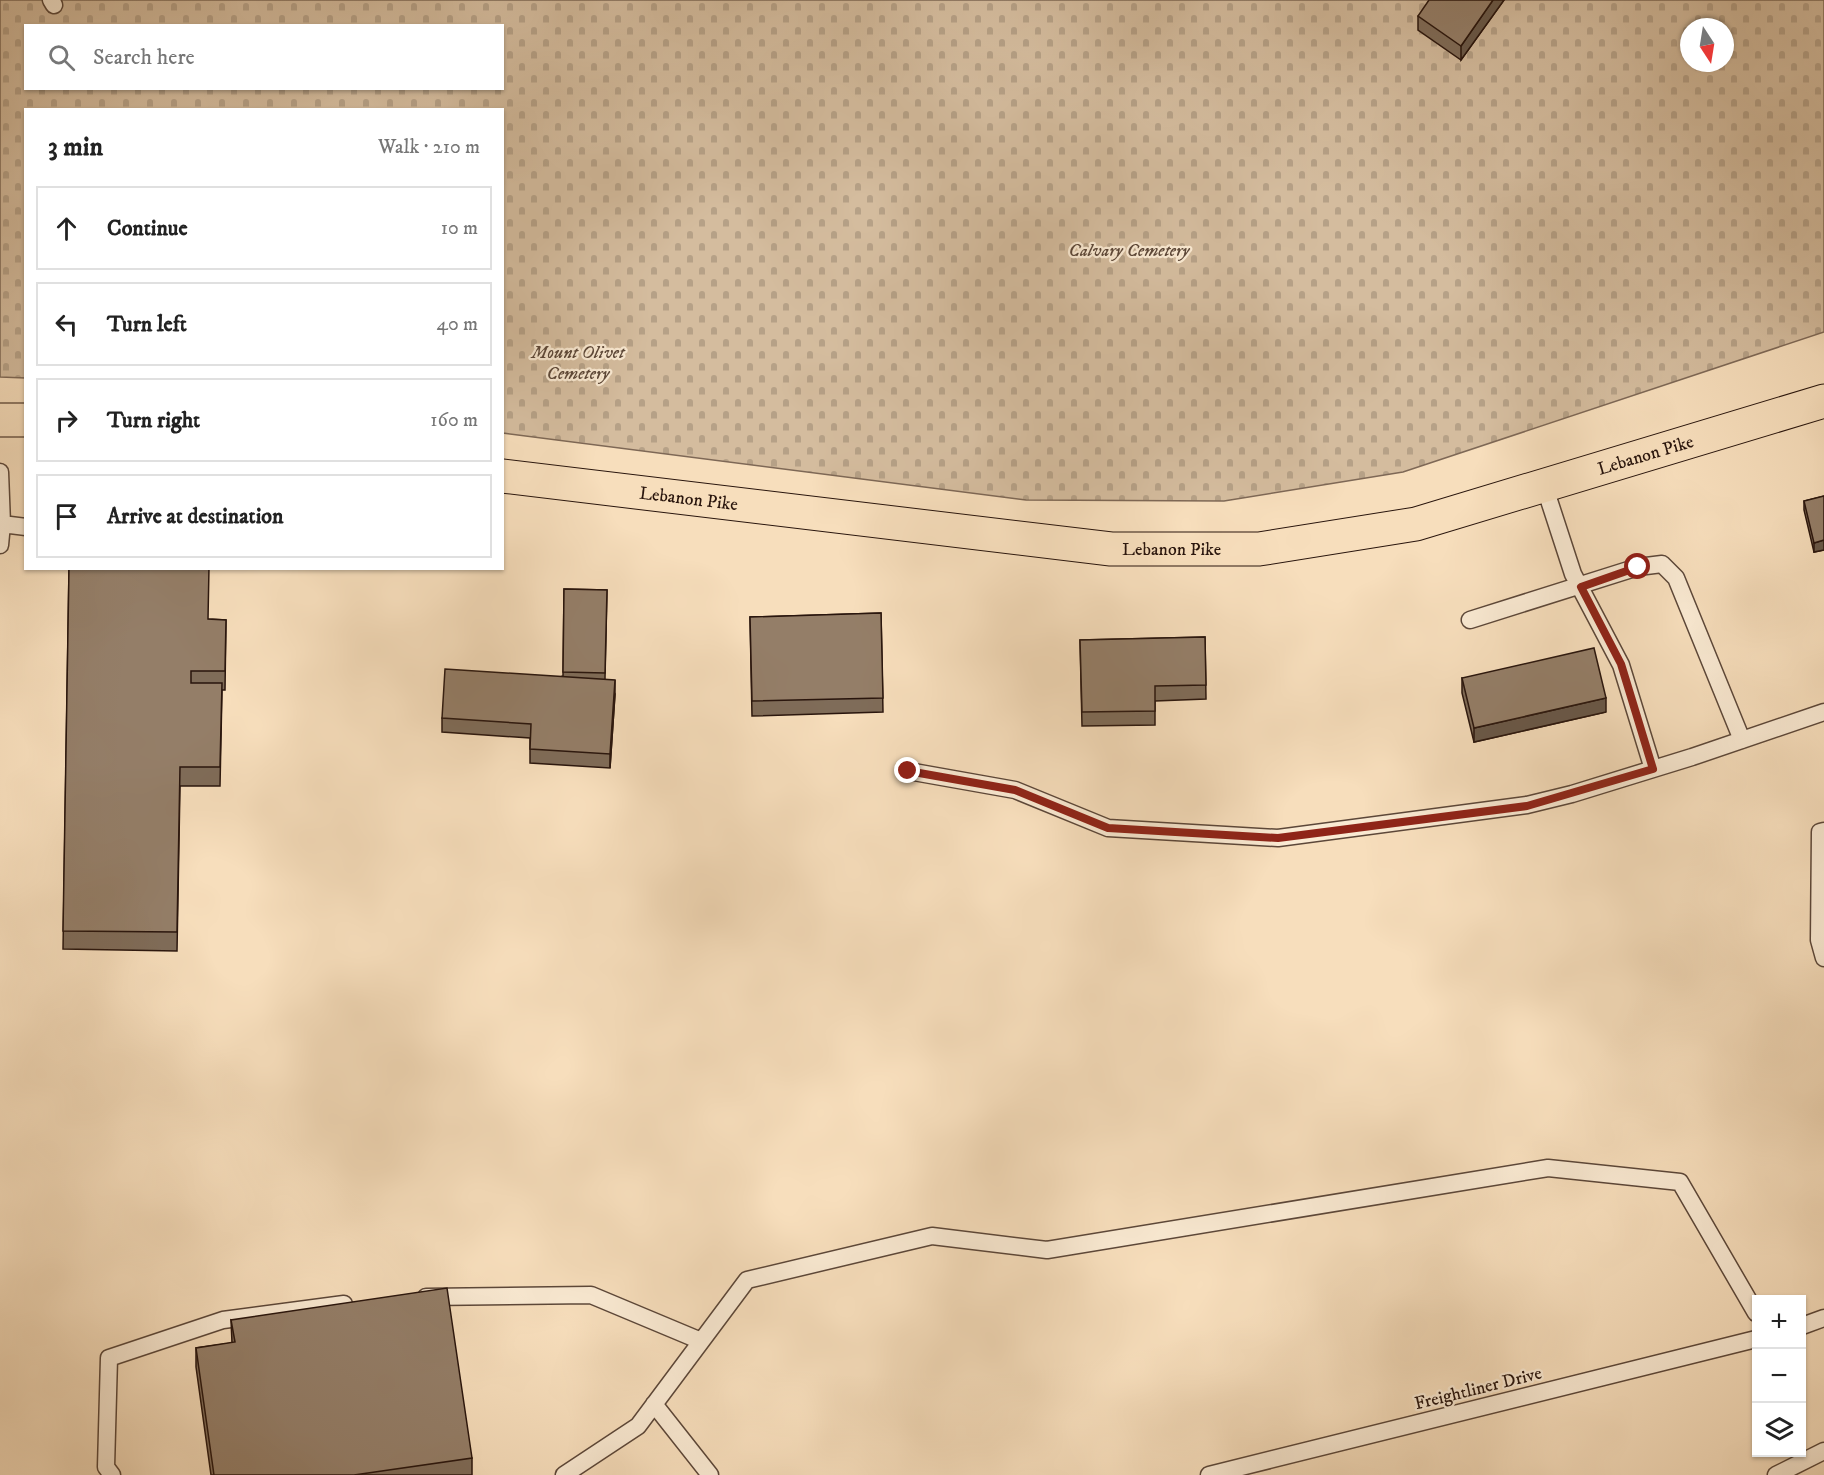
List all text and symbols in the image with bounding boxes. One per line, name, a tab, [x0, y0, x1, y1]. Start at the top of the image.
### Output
north arrow	[1680, 18, 1734, 72]
search box	[24, 24, 504, 90]
icon: search	[45, 41, 78, 74]
text: Search here	[93, 44, 195, 71]
text: 3 min	[48, 131, 103, 164]
text: Walk · 210 m	[378, 135, 480, 160]
icon: ahead	[50, 212, 83, 245]
text: Continue	[107, 215, 188, 242]
text: 10 m	[441, 216, 478, 241]
park label: Calvary Cemetery	[1069, 240, 1190, 262]
icon: left	[50, 308, 83, 341]
text: Turn left	[107, 311, 187, 338]
text: 40 m	[436, 312, 478, 337]
park label: Mount Olivet Cemetery	[530, 342, 626, 385]
icon: right	[50, 404, 83, 437]
text: Turn right	[107, 407, 200, 434]
text: 160 m	[430, 408, 478, 433]
street label: Lebanon Pike	[1595, 431, 1696, 481]
street label: Lebanon Pike	[638, 483, 739, 516]
icon: arrive	[50, 500, 83, 533]
text: Arrive at destination	[107, 503, 284, 530]
street label: Lebanon Pike	[1122, 539, 1221, 561]
route start	[1624, 553, 1650, 579]
route end	[894, 757, 920, 783]
map controls	[1752, 1295, 1806, 1457]
button: +	[1752, 1295, 1806, 1349]
button: −	[1752, 1349, 1806, 1403]
street label: Freightliner Drive	[1412, 1363, 1544, 1415]
button: layers	[1752, 1403, 1806, 1457]

